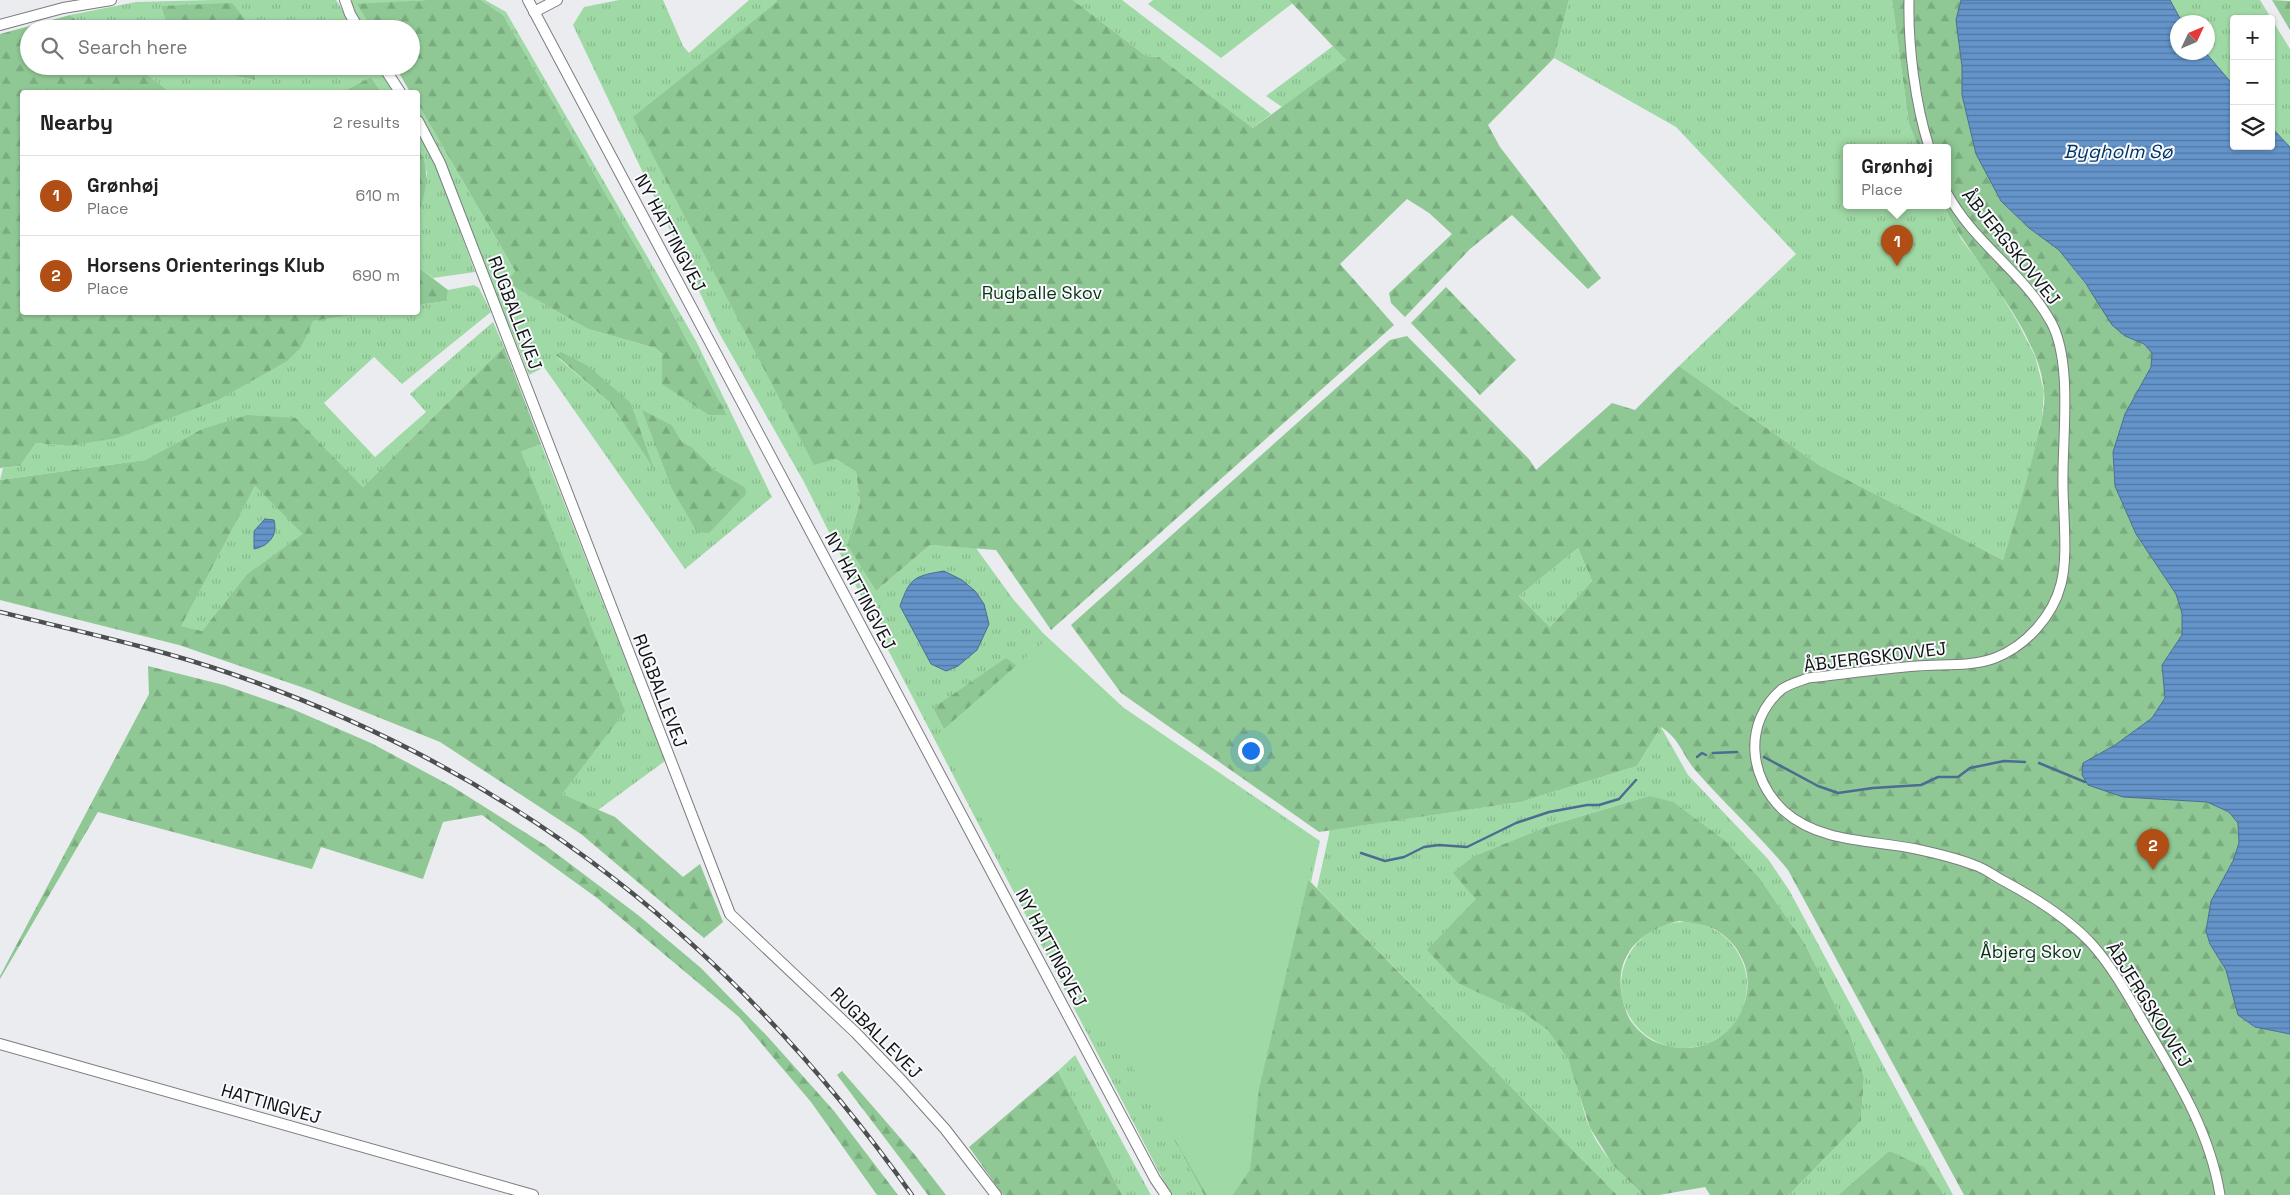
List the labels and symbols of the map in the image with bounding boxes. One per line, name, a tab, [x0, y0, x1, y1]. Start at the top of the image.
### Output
north arrow	[2170, 15, 2215, 60]
water label: Bygholm Sø	[2063, 139, 2174, 164]
street label: NY HATTINGVEJ	[630, 170, 711, 296]
street label: ÅBJERGSKOVVEJ	[1957, 184, 2066, 310]
pin: 1	[1881, 225, 1913, 266]
street label: RUGBALLEVEJ	[483, 253, 548, 373]
park label: Rugballe Skov	[982, 281, 1103, 304]
street label: NY HATTINGVEJ	[820, 528, 901, 654]
street label: RUGBALLEVEJ	[628, 631, 693, 751]
street label: ÅBJERGSKOVVEJ	[1802, 636, 1948, 677]
your location	[1238, 738, 1264, 764]
pin: 2	[2137, 829, 2169, 870]
street label: NY HATTINGVEJ	[1011, 885, 1092, 1011]
street label: ÅBJERGSKOVVEJ	[2102, 938, 2197, 1072]
park label: Åbjerg Skov	[1980, 940, 2082, 963]
street label: RUGBALLEVEJ	[826, 982, 927, 1083]
street label: HATTINGVEJ	[219, 1078, 324, 1129]

